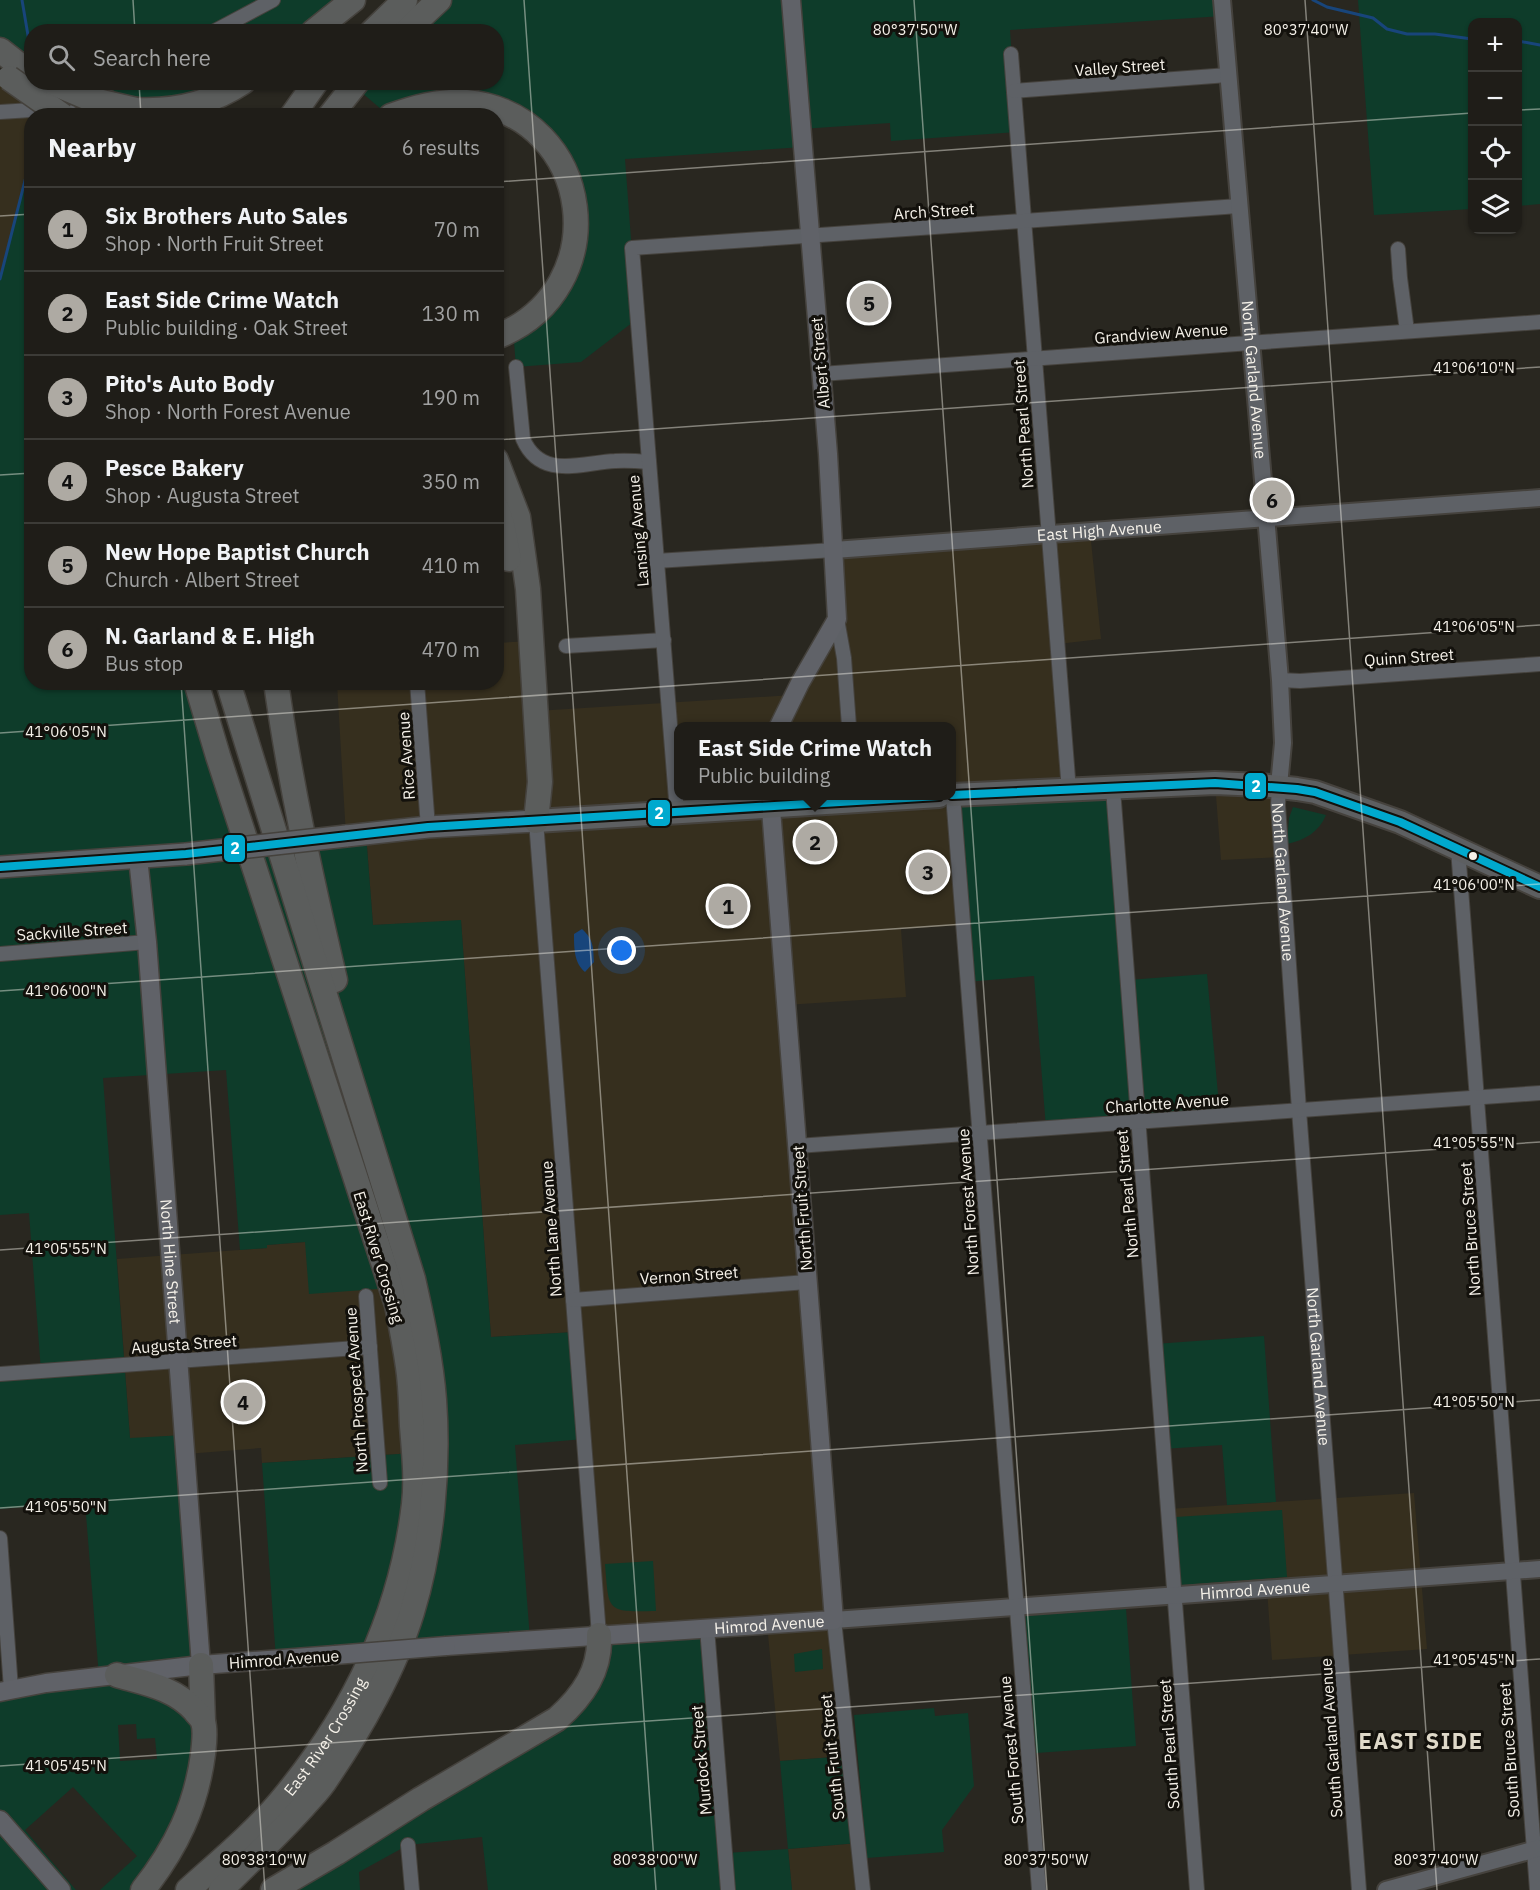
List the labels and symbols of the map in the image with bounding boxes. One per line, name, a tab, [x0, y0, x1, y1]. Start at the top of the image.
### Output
text: 80°37'50"W	[873, 20, 958, 39]
text: 80°37'40"W	[1264, 20, 1349, 39]
street label: Valley Street	[1074, 54, 1166, 80]
street label: Arch Street	[893, 198, 975, 224]
pin: 5	[850, 280, 888, 326]
street label: North Garland Avenue	[1238, 300, 1271, 460]
street label: Albert Street	[806, 316, 834, 410]
street label: Grandview Avenue	[1094, 318, 1229, 348]
text: 41°06'10"N	[1433, 358, 1515, 377]
street label: North Pearl Street	[1009, 359, 1037, 489]
street label: Lansing Avenue	[623, 474, 653, 588]
pin: 6	[1252, 478, 1292, 522]
street label: East High Avenue	[1036, 516, 1163, 545]
text: 41°06'05"N	[1433, 617, 1515, 636]
street label: Quinn Street	[1363, 644, 1455, 670]
street label: Rice Avenue	[393, 711, 419, 801]
text: 41°06'05"N	[25, 722, 107, 741]
line badge: 2	[1244, 772, 1267, 800]
text: 2	[1251, 776, 1261, 796]
line badge: 2	[647, 799, 671, 827]
street label: North Garland Avenue	[1268, 802, 1299, 962]
text: 2	[654, 803, 664, 823]
pin: 2	[796, 820, 834, 864]
line badge: 2	[223, 834, 246, 863]
text: 2	[230, 838, 240, 858]
pin: 3	[908, 850, 948, 894]
unlabelled marker	[1467, 850, 1479, 862]
text: 41°06'00"N	[1433, 875, 1515, 894]
pin: 1	[708, 884, 748, 928]
street label: Sackville Street	[16, 917, 128, 945]
your location	[607, 936, 636, 965]
text: 41°06'00"N	[25, 981, 107, 1000]
street label: Charlotte Avenue	[1105, 1089, 1230, 1117]
street label: North Forest Avenue	[953, 1128, 983, 1276]
street label: North Pearl Street	[1111, 1129, 1143, 1259]
text: 41°05'55"N	[1433, 1133, 1515, 1152]
street label: North Fruit Street	[788, 1145, 816, 1271]
street label: North Lane Avenue	[536, 1160, 566, 1298]
street label: North Bruce Street	[1455, 1161, 1485, 1297]
street label: East River Crossing	[349, 1189, 409, 1326]
street label: North Hine Street	[156, 1198, 186, 1325]
text: 41°05'55"N	[25, 1239, 107, 1258]
street label: Vernon Street	[639, 1262, 739, 1288]
street label: North Garland Avenue	[1303, 1287, 1335, 1447]
street label: North Prospect Avenue	[340, 1306, 372, 1473]
street label: Augusta Street	[130, 1330, 238, 1358]
pin: 4	[224, 1380, 262, 1424]
text: 41°05'50"N	[1433, 1392, 1515, 1411]
text: 41°05'50"N	[25, 1497, 107, 1516]
street label: Himrod Avenue	[1199, 1576, 1311, 1604]
street label: Himrod Avenue	[713, 1611, 825, 1638]
street label: Himrod Avenue	[228, 1645, 340, 1673]
text: 41°05'45"N	[1433, 1650, 1515, 1669]
street label: South Garland Avenue	[1315, 1657, 1347, 1818]
street label: East River Crossing	[279, 1674, 371, 1800]
street label: South Forest Avenue	[995, 1675, 1027, 1825]
street label: South Pearl Street	[1154, 1678, 1184, 1810]
street label: South Bruce Street	[1494, 1682, 1524, 1818]
street label: South Fruit Street	[815, 1693, 849, 1821]
street label: Murdock Street	[686, 1704, 716, 1816]
district label: EAST SIDE	[1358, 1726, 1484, 1755]
text: 41°05'45"N	[25, 1756, 107, 1775]
text: 80°38'10"W	[222, 1850, 307, 1869]
text: 80°38'00"W	[613, 1850, 698, 1869]
text: 80°37'50"W	[1004, 1850, 1089, 1869]
text: 80°37'40"W	[1394, 1850, 1479, 1869]

